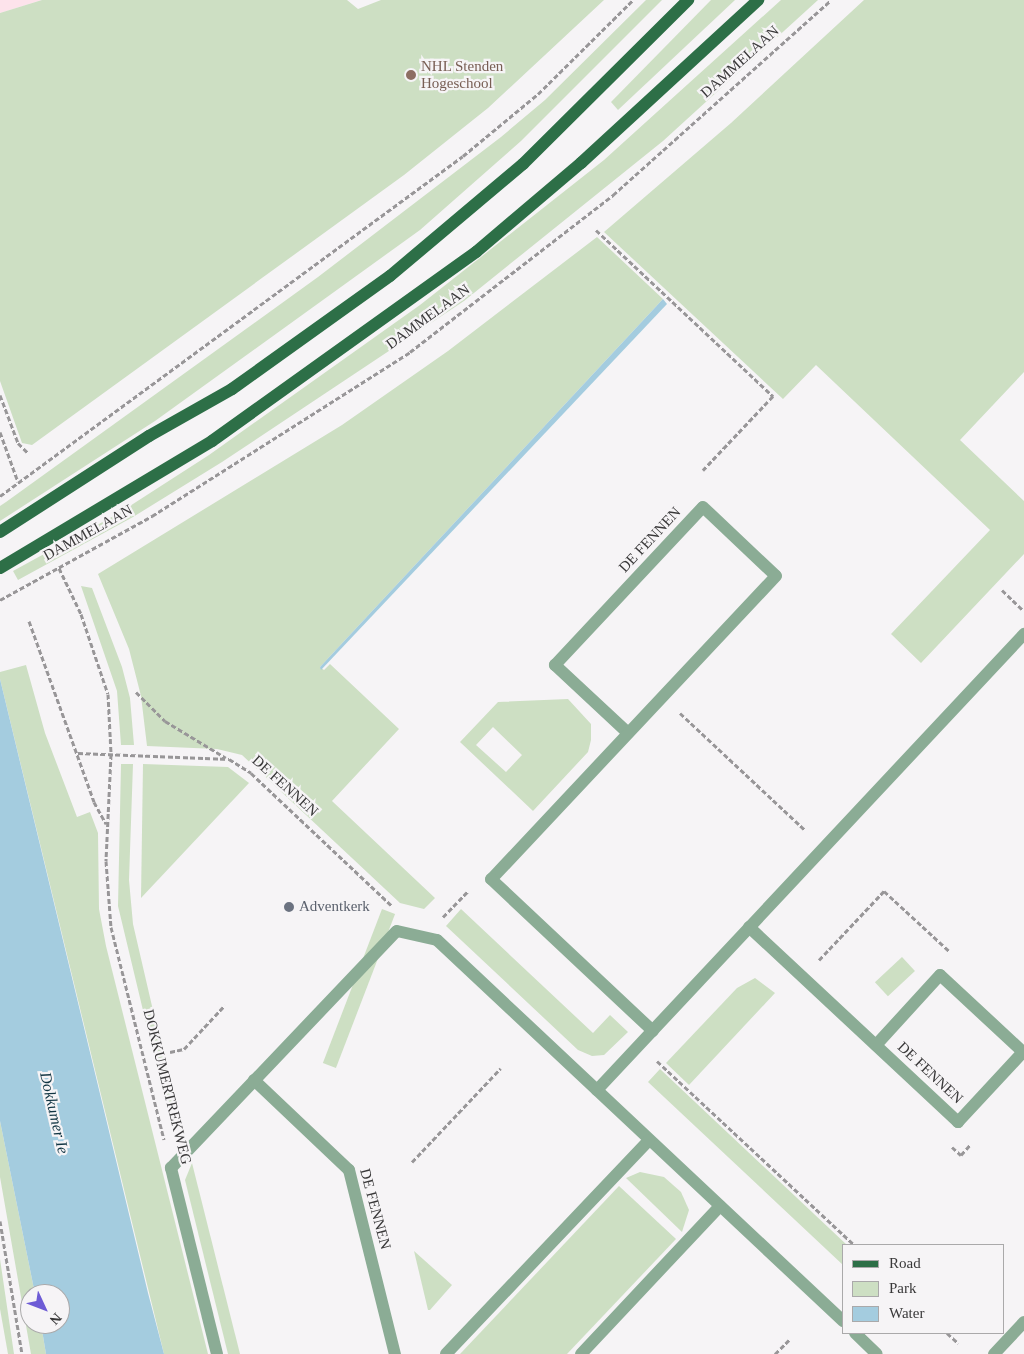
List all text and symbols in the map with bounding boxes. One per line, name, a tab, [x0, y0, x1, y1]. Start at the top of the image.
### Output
street label: DAMMELAAN	[697, 22, 783, 102]
place label: NHL Stenden Hogeschool	[421, 57, 504, 92]
marker: NHL Stenden Hogeschool	[405, 69, 417, 81]
street label: DAMMELAAN	[383, 281, 473, 353]
street label: DAMMELAAN	[40, 501, 136, 565]
street label: DE FENNEN	[615, 504, 685, 576]
street label: DE FENNEN	[248, 752, 322, 820]
place label: Adventkerk	[299, 898, 370, 916]
marker: Adventkerk	[283, 901, 295, 913]
street label: DOKKUMERTREKWEG	[139, 1008, 195, 1166]
street label: DE FENNEN	[894, 1038, 966, 1108]
water label: Dokkumer Ie	[35, 1070, 73, 1156]
street label: DE FENNEN	[356, 1167, 394, 1251]
legend	[842, 1244, 1004, 1334]
text: Road	[889, 1255, 921, 1271]
text: Park	[889, 1280, 917, 1296]
north arrow	[20, 1284, 70, 1334]
text: Water	[889, 1305, 924, 1321]
text: N	[47, 1310, 65, 1328]

